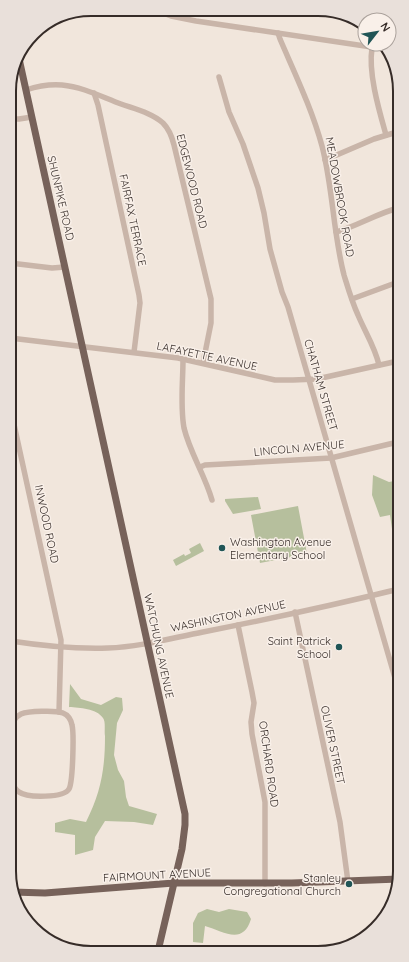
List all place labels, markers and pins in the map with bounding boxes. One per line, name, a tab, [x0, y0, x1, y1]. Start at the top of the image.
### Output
place label: Washington Avenue Elementary School	[230, 535, 331, 562]
marker: Washington Avenue Elementary School	[217, 543, 227, 553]
place label: Saint Patrick School	[268, 634, 331, 661]
marker: Saint Patrick School	[334, 642, 344, 652]
place label: Stanley Congregational Church	[223, 871, 341, 898]
marker: Stanley Congregational Church	[344, 879, 354, 889]

